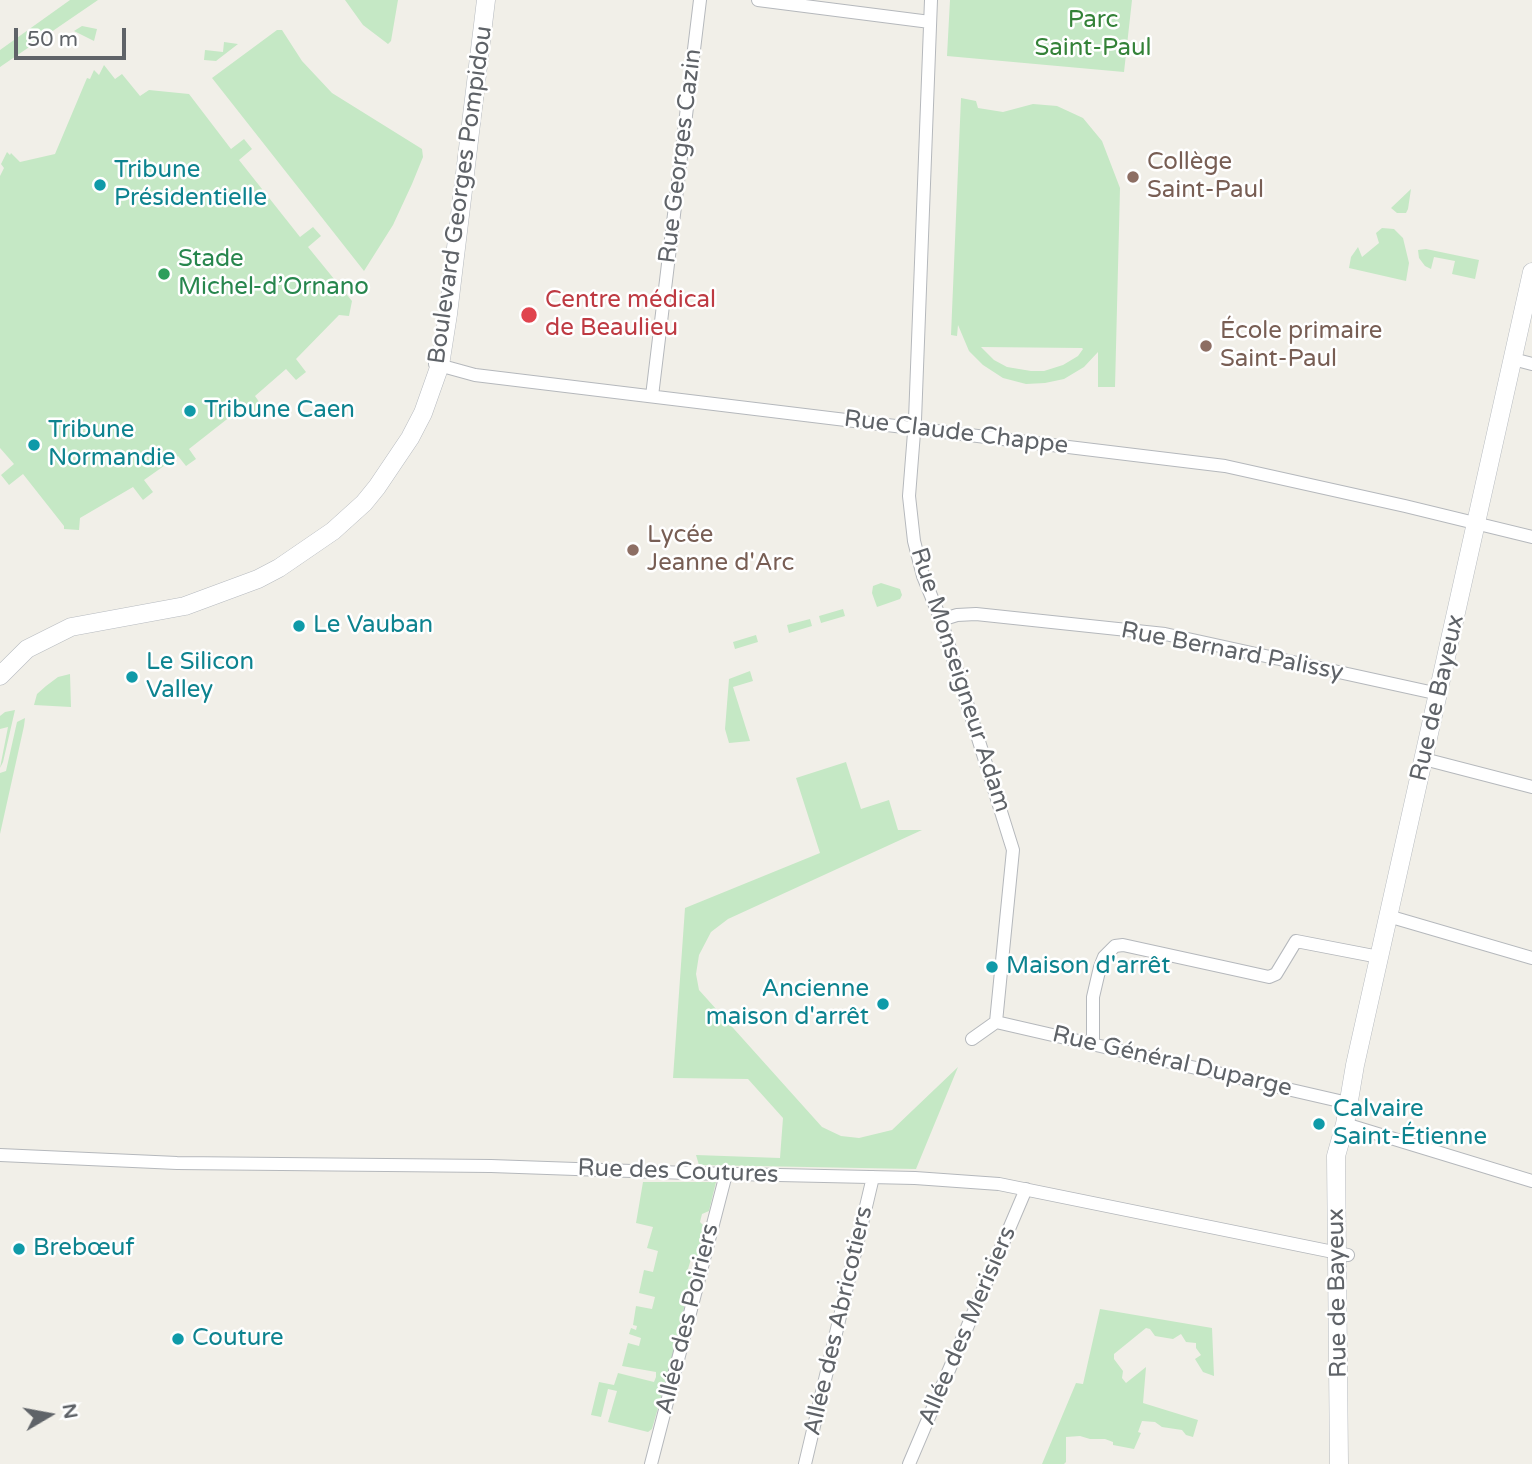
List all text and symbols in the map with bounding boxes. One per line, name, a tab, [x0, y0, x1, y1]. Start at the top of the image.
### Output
park label: Parc Saint-Paul	[1034, 7, 1152, 63]
scale bar	[18, 14, 130, 58]
street label: Boulevard Georges Pompidou	[423, 24, 499, 366]
text: 50 m	[27, 27, 78, 52]
street label: Rue Georges Cazin	[654, 47, 708, 265]
place label: Collège Saint-Paul	[1147, 149, 1264, 205]
place label: Tribune Présidentielle	[114, 157, 267, 213]
marker: Collège Saint-Paul	[1125, 169, 1141, 185]
marker: Tribune Présidentielle	[92, 177, 108, 193]
place label: Stade Michel-d’Ornano	[178, 246, 369, 302]
marker: Stade Michel-d’Ornano	[156, 266, 172, 282]
place label: Centre médical de Beaulieu	[545, 287, 716, 343]
marker: Centre médical de Beaulieu	[519, 305, 539, 325]
place label: École primaire Saint-Paul	[1220, 318, 1382, 374]
marker: École primaire Saint-Paul	[1198, 338, 1214, 354]
place label: Tribune Caen	[204, 397, 355, 425]
marker: Tribune Caen	[182, 403, 198, 419]
street label: Rue Claude Chappe	[842, 405, 1070, 461]
place label: Tribune Normandie	[48, 417, 176, 473]
marker: Tribune Normandie	[26, 437, 42, 453]
place label: Lycée Jeanne d'Arc	[647, 522, 794, 578]
marker: Lycée Jeanne d'Arc	[625, 542, 641, 558]
street label: Rue Monseigneur Adam	[904, 544, 1016, 816]
place label: Le Vauban	[313, 612, 433, 640]
street label: Rue de Bayeux	[1405, 612, 1471, 784]
street label: Rue Bernard Palissy	[1118, 616, 1346, 688]
marker: Le Vauban	[291, 618, 307, 634]
place label: Le Silicon Valley	[146, 649, 254, 705]
marker: Le Silicon Valley	[124, 669, 140, 685]
place label: Maison d'arrêt	[1006, 953, 1170, 981]
marker: Maison d'arrêt	[984, 959, 1000, 975]
place label: Ancienne maison d'arrêt	[706, 976, 869, 1032]
marker: Ancienne maison d'arrêt	[875, 996, 891, 1012]
street label: Rue Général Duparge	[1049, 1020, 1295, 1104]
place label: Calvaire Saint-Étienne	[1333, 1096, 1487, 1152]
marker: Calvaire Saint-Étienne	[1311, 1116, 1327, 1132]
street label: Rue des Coutures	[577, 1154, 779, 1190]
street label: Allée des Abricotiers	[799, 1204, 879, 1438]
street label: Rue de Bayeux	[1322, 1208, 1354, 1378]
street label: Allée des Poiriers	[650, 1221, 726, 1417]
street label: Allée des Merisiers	[913, 1222, 1023, 1430]
place label: Brebœuf	[33, 1235, 134, 1263]
marker: Brebœuf	[11, 1241, 27, 1257]
place label: Couture	[192, 1325, 284, 1353]
marker: Couture	[170, 1331, 186, 1347]
north arrow	[14, 1380, 84, 1450]
text: N	[58, 1402, 82, 1421]

